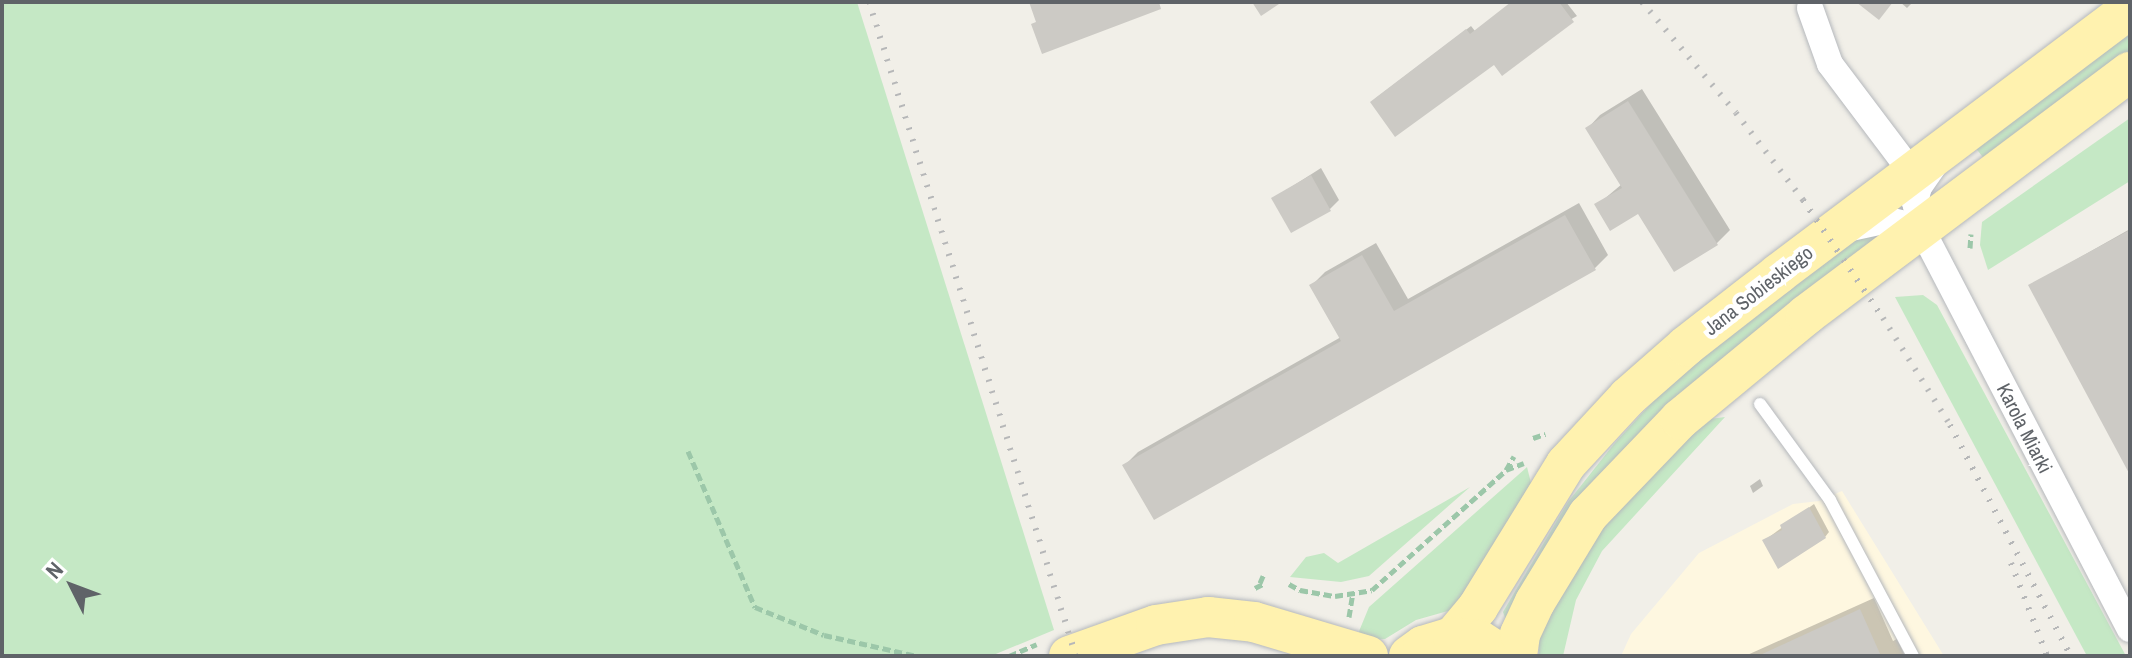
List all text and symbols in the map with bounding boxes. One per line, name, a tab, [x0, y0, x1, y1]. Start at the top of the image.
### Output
street label: Jana Sobieskiego	[1699, 240, 1817, 340]
street label: Karola Miarki	[1992, 379, 2058, 477]
north arrow	[32, 546, 112, 626]
text: N	[39, 555, 70, 585]

